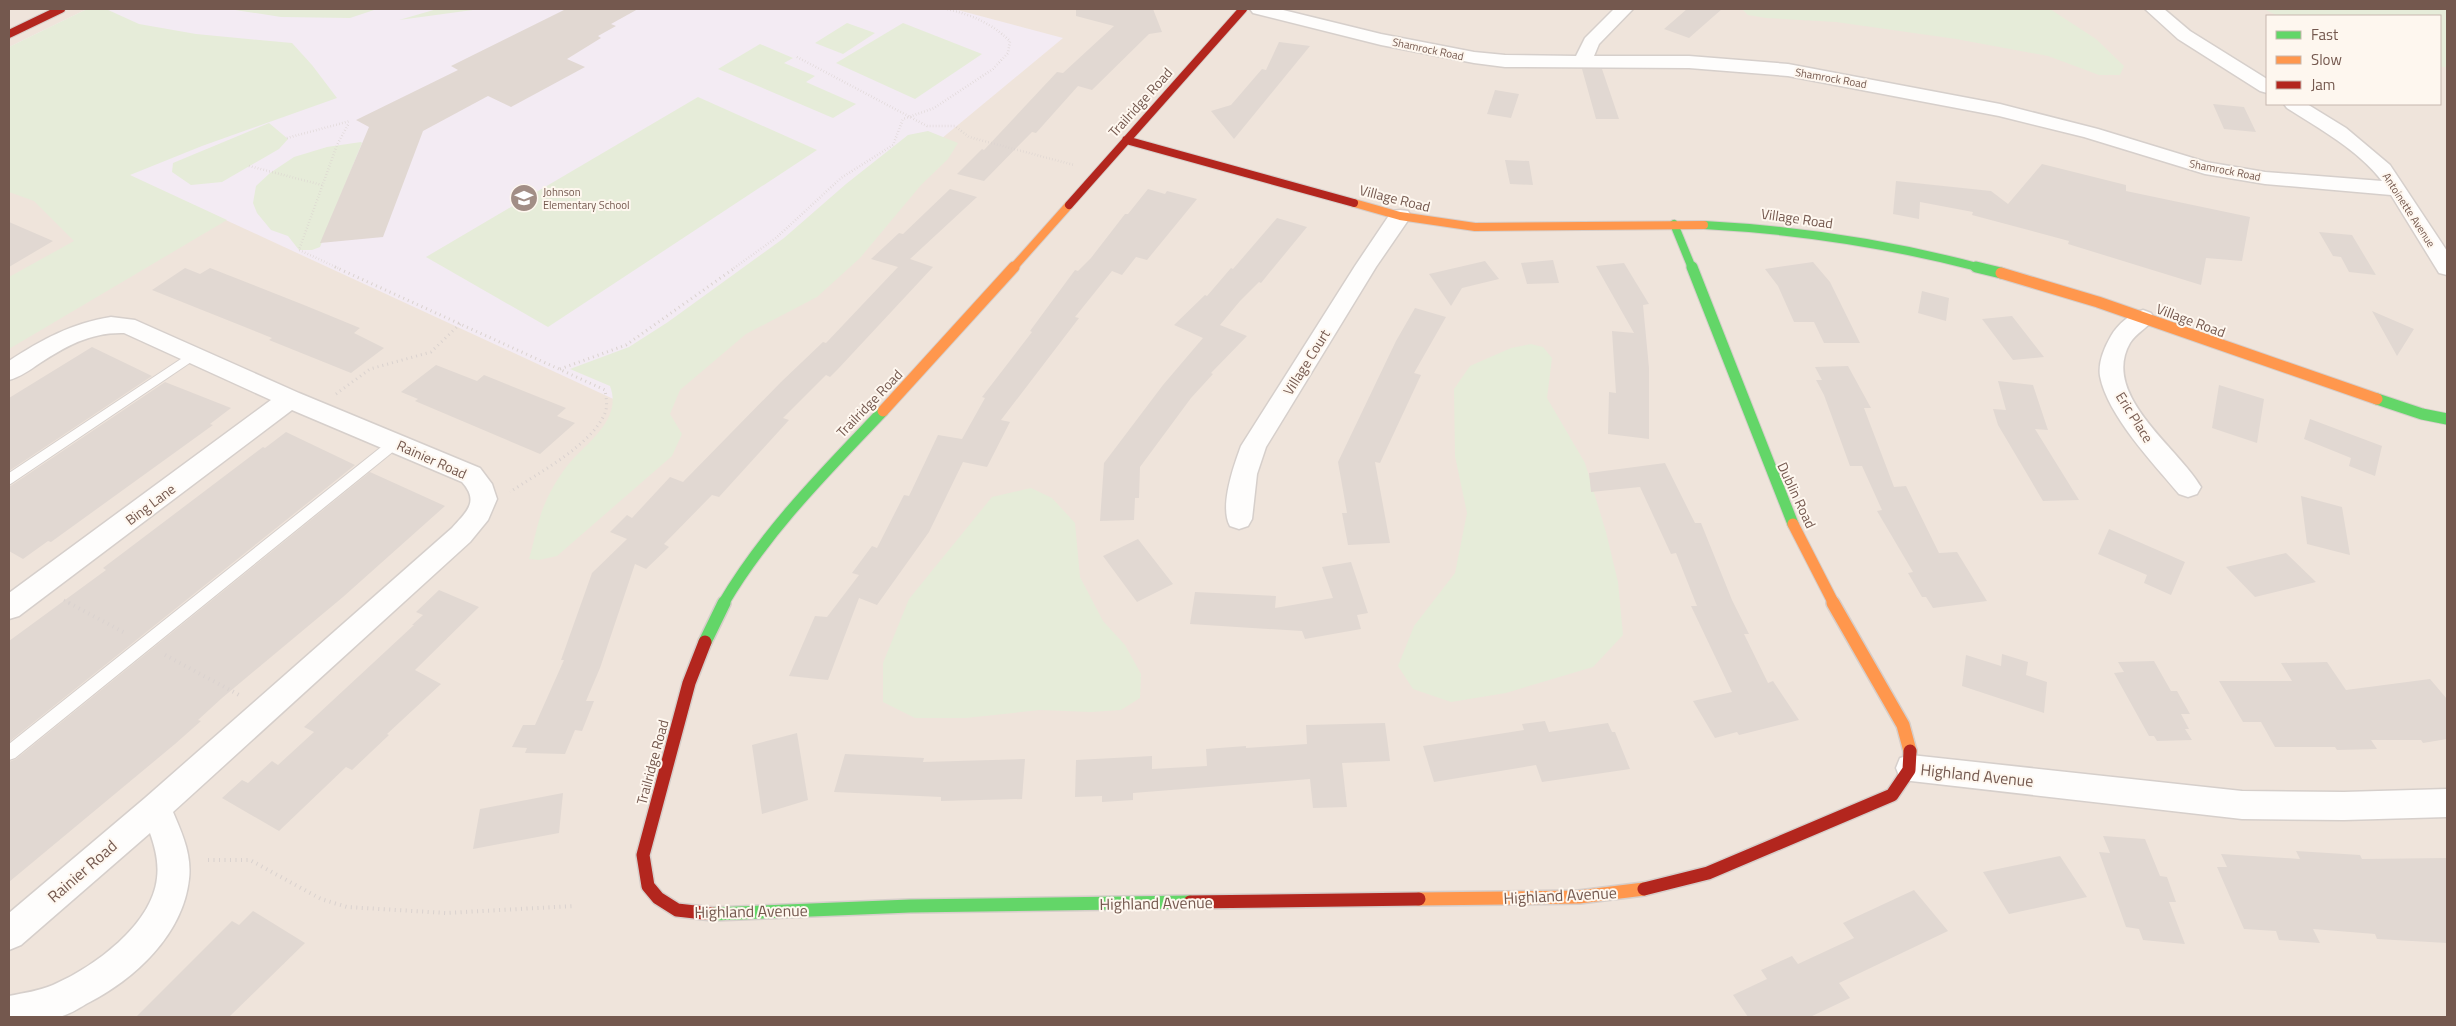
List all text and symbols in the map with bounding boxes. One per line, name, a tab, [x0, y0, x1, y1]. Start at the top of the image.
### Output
legend	[2266, 15, 2441, 105]
text: Fast	[2311, 23, 2339, 46]
street label: Shamrock Road	[1391, 34, 1465, 64]
text: Slow	[2311, 48, 2342, 71]
street label: Trailridge Road	[1103, 63, 1177, 141]
street label: Shamrock Road	[1794, 64, 1868, 92]
text: Jam	[2311, 73, 2335, 96]
street label: Shamrock Road	[2188, 155, 2262, 185]
street label: Antoinette Avenue	[2379, 170, 2439, 251]
street label: Village Road	[1357, 179, 1433, 217]
school or university icon: Johnson Elementary School	[509, 183, 539, 213]
place label: Johnson Elementary School	[543, 184, 630, 213]
street label: Village Road	[1760, 203, 1834, 233]
street label: Village Road	[2153, 298, 2229, 342]
street label: Village Court	[1277, 325, 1335, 399]
street label: Trailridge Road	[831, 364, 907, 442]
street label: Eric Place	[2111, 387, 2159, 447]
street label: Rainier Road	[394, 434, 470, 484]
street label: Dublin Road	[1772, 458, 1822, 532]
street label: Bing Lane	[121, 478, 179, 530]
street label: Trailridge Road	[631, 717, 673, 807]
street label: Highland Avenue	[1919, 757, 2035, 793]
street label: Rainier Road	[42, 834, 122, 908]
street label: Highland Avenue	[1503, 880, 1617, 910]
street label: Highland Avenue	[1099, 890, 1213, 916]
street label: Highland Avenue	[694, 898, 808, 924]

